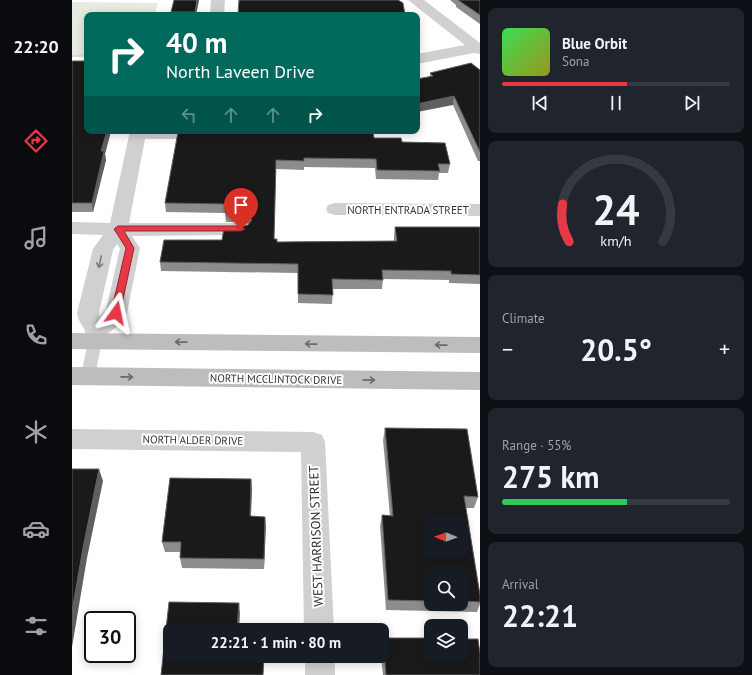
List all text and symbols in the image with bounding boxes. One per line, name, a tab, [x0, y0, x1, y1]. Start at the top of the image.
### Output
text: 40 m	[166, 24, 227, 61]
icon: right	[100, 28, 152, 80]
text: Blue Orbit	[562, 34, 627, 53]
text: 22:20	[13, 35, 59, 58]
text: Sona	[562, 53, 589, 70]
text: North Laveen Drive	[166, 60, 315, 83]
icon: previous	[529, 92, 551, 114]
icon: pause	[605, 92, 627, 114]
icon: next	[681, 92, 703, 114]
icon: left	[178, 104, 200, 126]
icon: ahead	[220, 104, 242, 126]
icon: ahead	[262, 104, 284, 126]
icon: right	[304, 104, 326, 126]
icon: directions	[22, 127, 50, 155]
text: 24	[592, 183, 640, 236]
pin	[224, 188, 258, 229]
icon: arrive	[230, 194, 252, 216]
street label: NORTH ENTRADA STREET	[347, 203, 469, 217]
icon: music	[22, 224, 50, 252]
text: km/h	[600, 231, 632, 250]
one-way arrow	[95, 255, 103, 268]
position arrow	[95, 292, 137, 334]
text: Climate	[502, 310, 545, 327]
icon: phone	[22, 321, 50, 349]
text: 20.5°	[580, 330, 652, 369]
text: −	[502, 335, 513, 363]
text: +	[719, 335, 730, 363]
one-way arrow	[175, 338, 188, 346]
one-way arrow	[305, 340, 318, 348]
one-way arrow	[435, 341, 448, 349]
street label: NORTH MCCLINTOCK DRIVE	[210, 371, 342, 387]
one-way arrow	[120, 373, 133, 381]
one-way arrow	[362, 376, 375, 384]
icon: climate	[22, 418, 50, 446]
street label: NORTH ALDER DRIVE	[143, 432, 244, 448]
text: Range · 55%	[502, 437, 571, 454]
text: 275 km	[502, 457, 600, 496]
street label: WEST HARRISON STREET	[305, 465, 327, 607]
icon: car	[22, 515, 50, 543]
north arrow	[424, 515, 468, 559]
map controls	[424, 515, 468, 663]
button: search	[424, 567, 468, 611]
text: Arrival	[502, 576, 538, 593]
text: 22:21	[502, 596, 578, 635]
speed limit sign: 30	[84, 611, 136, 663]
icon: filters	[22, 612, 50, 640]
button: layers	[424, 619, 468, 663]
text: 22:21 · 1 min · 80 m	[211, 633, 341, 652]

